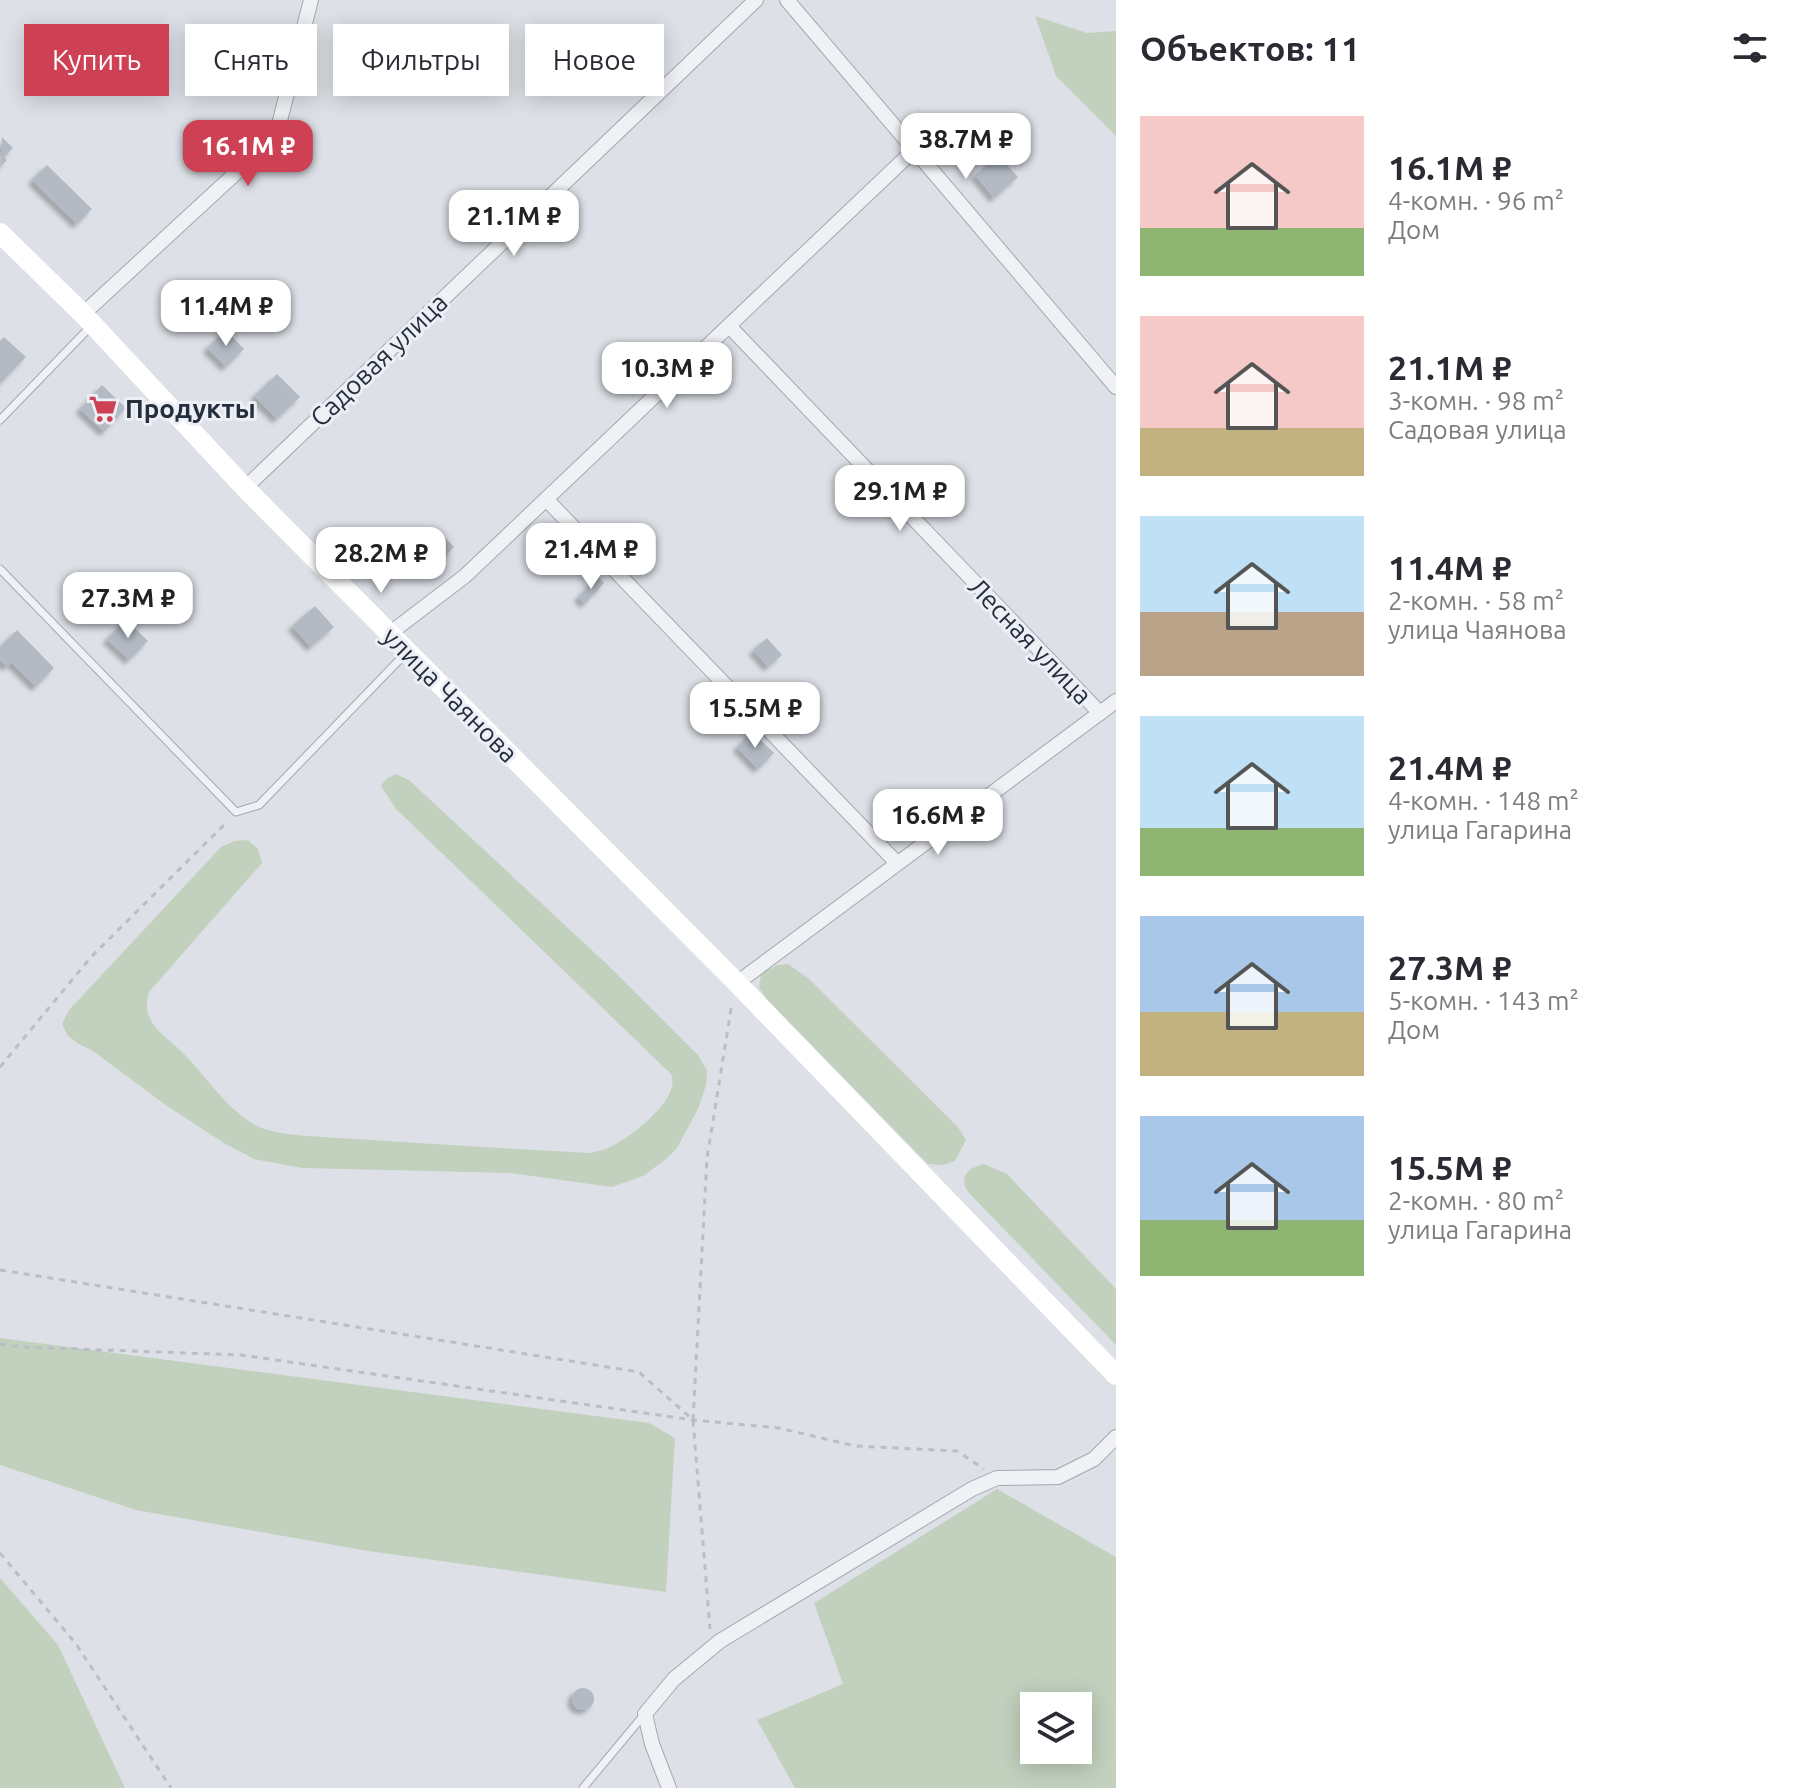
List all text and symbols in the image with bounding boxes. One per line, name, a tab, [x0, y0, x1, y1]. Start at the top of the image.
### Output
chip: Купить	[24, 24, 169, 96]
chip: Снять	[185, 24, 317, 96]
chip: Фильтры	[333, 24, 509, 96]
chip: Новое	[525, 24, 664, 96]
icon: filters	[1728, 26, 1772, 70]
text: Объектов: 11	[1140, 29, 1360, 67]
pin: 38.7M ₽	[892, 113, 1040, 181]
pin: 16.1M ₽	[174, 120, 322, 188]
text: 38.7M ₽	[919, 124, 1013, 153]
text: 16.1M ₽	[201, 131, 295, 160]
icon: home	[1204, 148, 1300, 244]
text: 16.1M ₽	[1388, 148, 1511, 186]
text: 4-комн. · 96 m²	[1388, 186, 1564, 215]
pin: 21.1M ₽	[440, 190, 588, 258]
text: 21.1M ₽	[467, 201, 561, 230]
text: Дом	[1388, 215, 1440, 244]
pin: 11.4M ₽	[152, 280, 300, 348]
street label: Садовая улица	[304, 287, 453, 432]
text: 11.4M ₽	[179, 291, 273, 320]
pin: 10.3M ₽	[593, 342, 741, 410]
icon: home	[1204, 348, 1300, 444]
text: 21.1M ₽	[1388, 348, 1511, 386]
text: 10.3M ₽	[620, 353, 714, 382]
text: 3-комн. · 98 m²	[1388, 386, 1564, 415]
supermarket icon: Продукты	[88, 394, 118, 424]
place label: Продукты	[125, 394, 256, 423]
text: Садовая улица	[1388, 415, 1567, 444]
pin: 29.1M ₽	[826, 465, 974, 533]
text: 29.1M ₽	[853, 476, 947, 505]
pin: 21.4M ₽	[517, 523, 665, 591]
pin: 28.2M ₽	[307, 527, 455, 595]
text: 21.4M ₽	[544, 534, 638, 563]
text: 28.2M ₽	[334, 538, 428, 567]
icon: home	[1204, 548, 1300, 644]
text: 11.4M ₽	[1388, 548, 1511, 586]
pin: 27.3M ₽	[54, 572, 202, 640]
street label: Лесная улица	[963, 572, 1098, 710]
text: 27.3M ₽	[81, 583, 175, 612]
text: 2-комн. · 58 m²	[1388, 586, 1564, 615]
text: улица Чаянова	[1388, 615, 1567, 644]
street label: улица Чаянова	[377, 621, 524, 768]
pin: 15.5M ₽	[681, 682, 829, 750]
text: 15.5M ₽	[708, 693, 802, 722]
icon: home	[1204, 748, 1300, 844]
text: 21.4M ₽	[1388, 748, 1511, 786]
text: 4-комн. · 148 m²	[1388, 786, 1579, 815]
pin: 16.6M ₽	[864, 789, 1012, 857]
text: 16.6M ₽	[891, 800, 985, 829]
text: улица Гагарина	[1388, 815, 1572, 844]
icon: home	[1204, 948, 1300, 1044]
text: 27.3M ₽	[1388, 948, 1511, 986]
text: 5-комн. · 143 m²	[1388, 986, 1579, 1015]
text: Дом	[1388, 1015, 1440, 1044]
icon: home	[1204, 1148, 1300, 1244]
text: 15.5M ₽	[1388, 1148, 1511, 1186]
text: 2-комн. · 80 m²	[1388, 1186, 1564, 1215]
text: улица Гагарина	[1388, 1215, 1572, 1244]
map controls	[1020, 1692, 1092, 1764]
button: layers	[1020, 1692, 1092, 1764]

